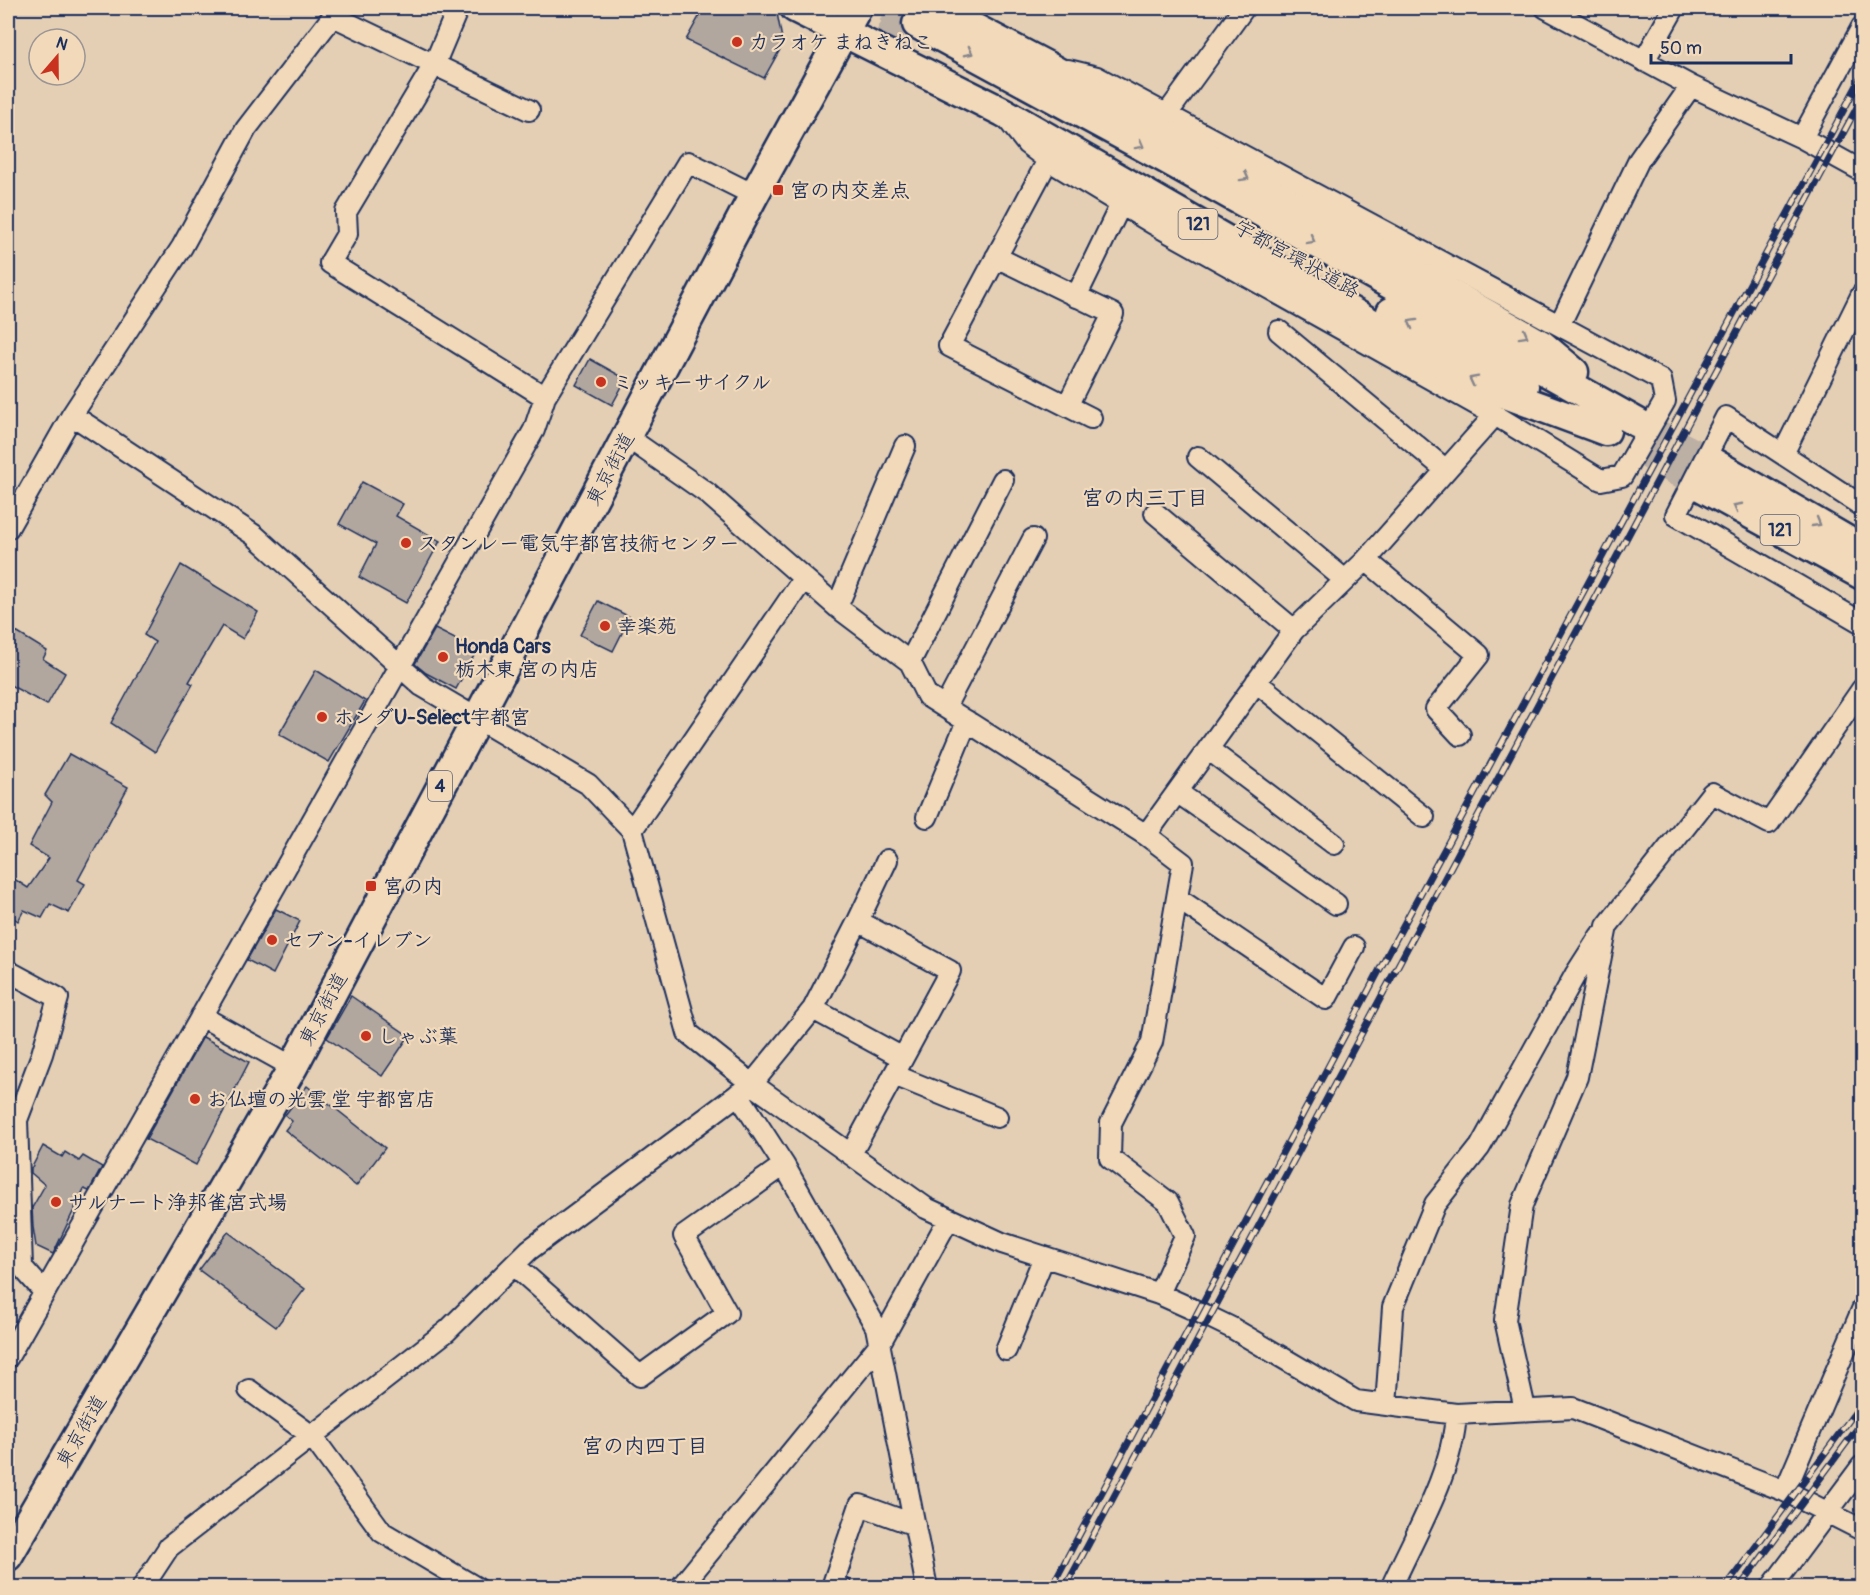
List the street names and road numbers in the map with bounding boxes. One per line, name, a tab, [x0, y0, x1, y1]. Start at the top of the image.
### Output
road number: 121	[1178, 209, 1218, 239]
street label: 宇都宮環状道路	[1230, 214, 1364, 304]
street label: 東京街道	[580, 428, 640, 510]
road number: 121	[1760, 515, 1800, 545]
road number: 4	[428, 771, 452, 801]
street label: 東京街道	[293, 968, 353, 1050]
street label: 東京街道	[50, 1390, 112, 1472]

